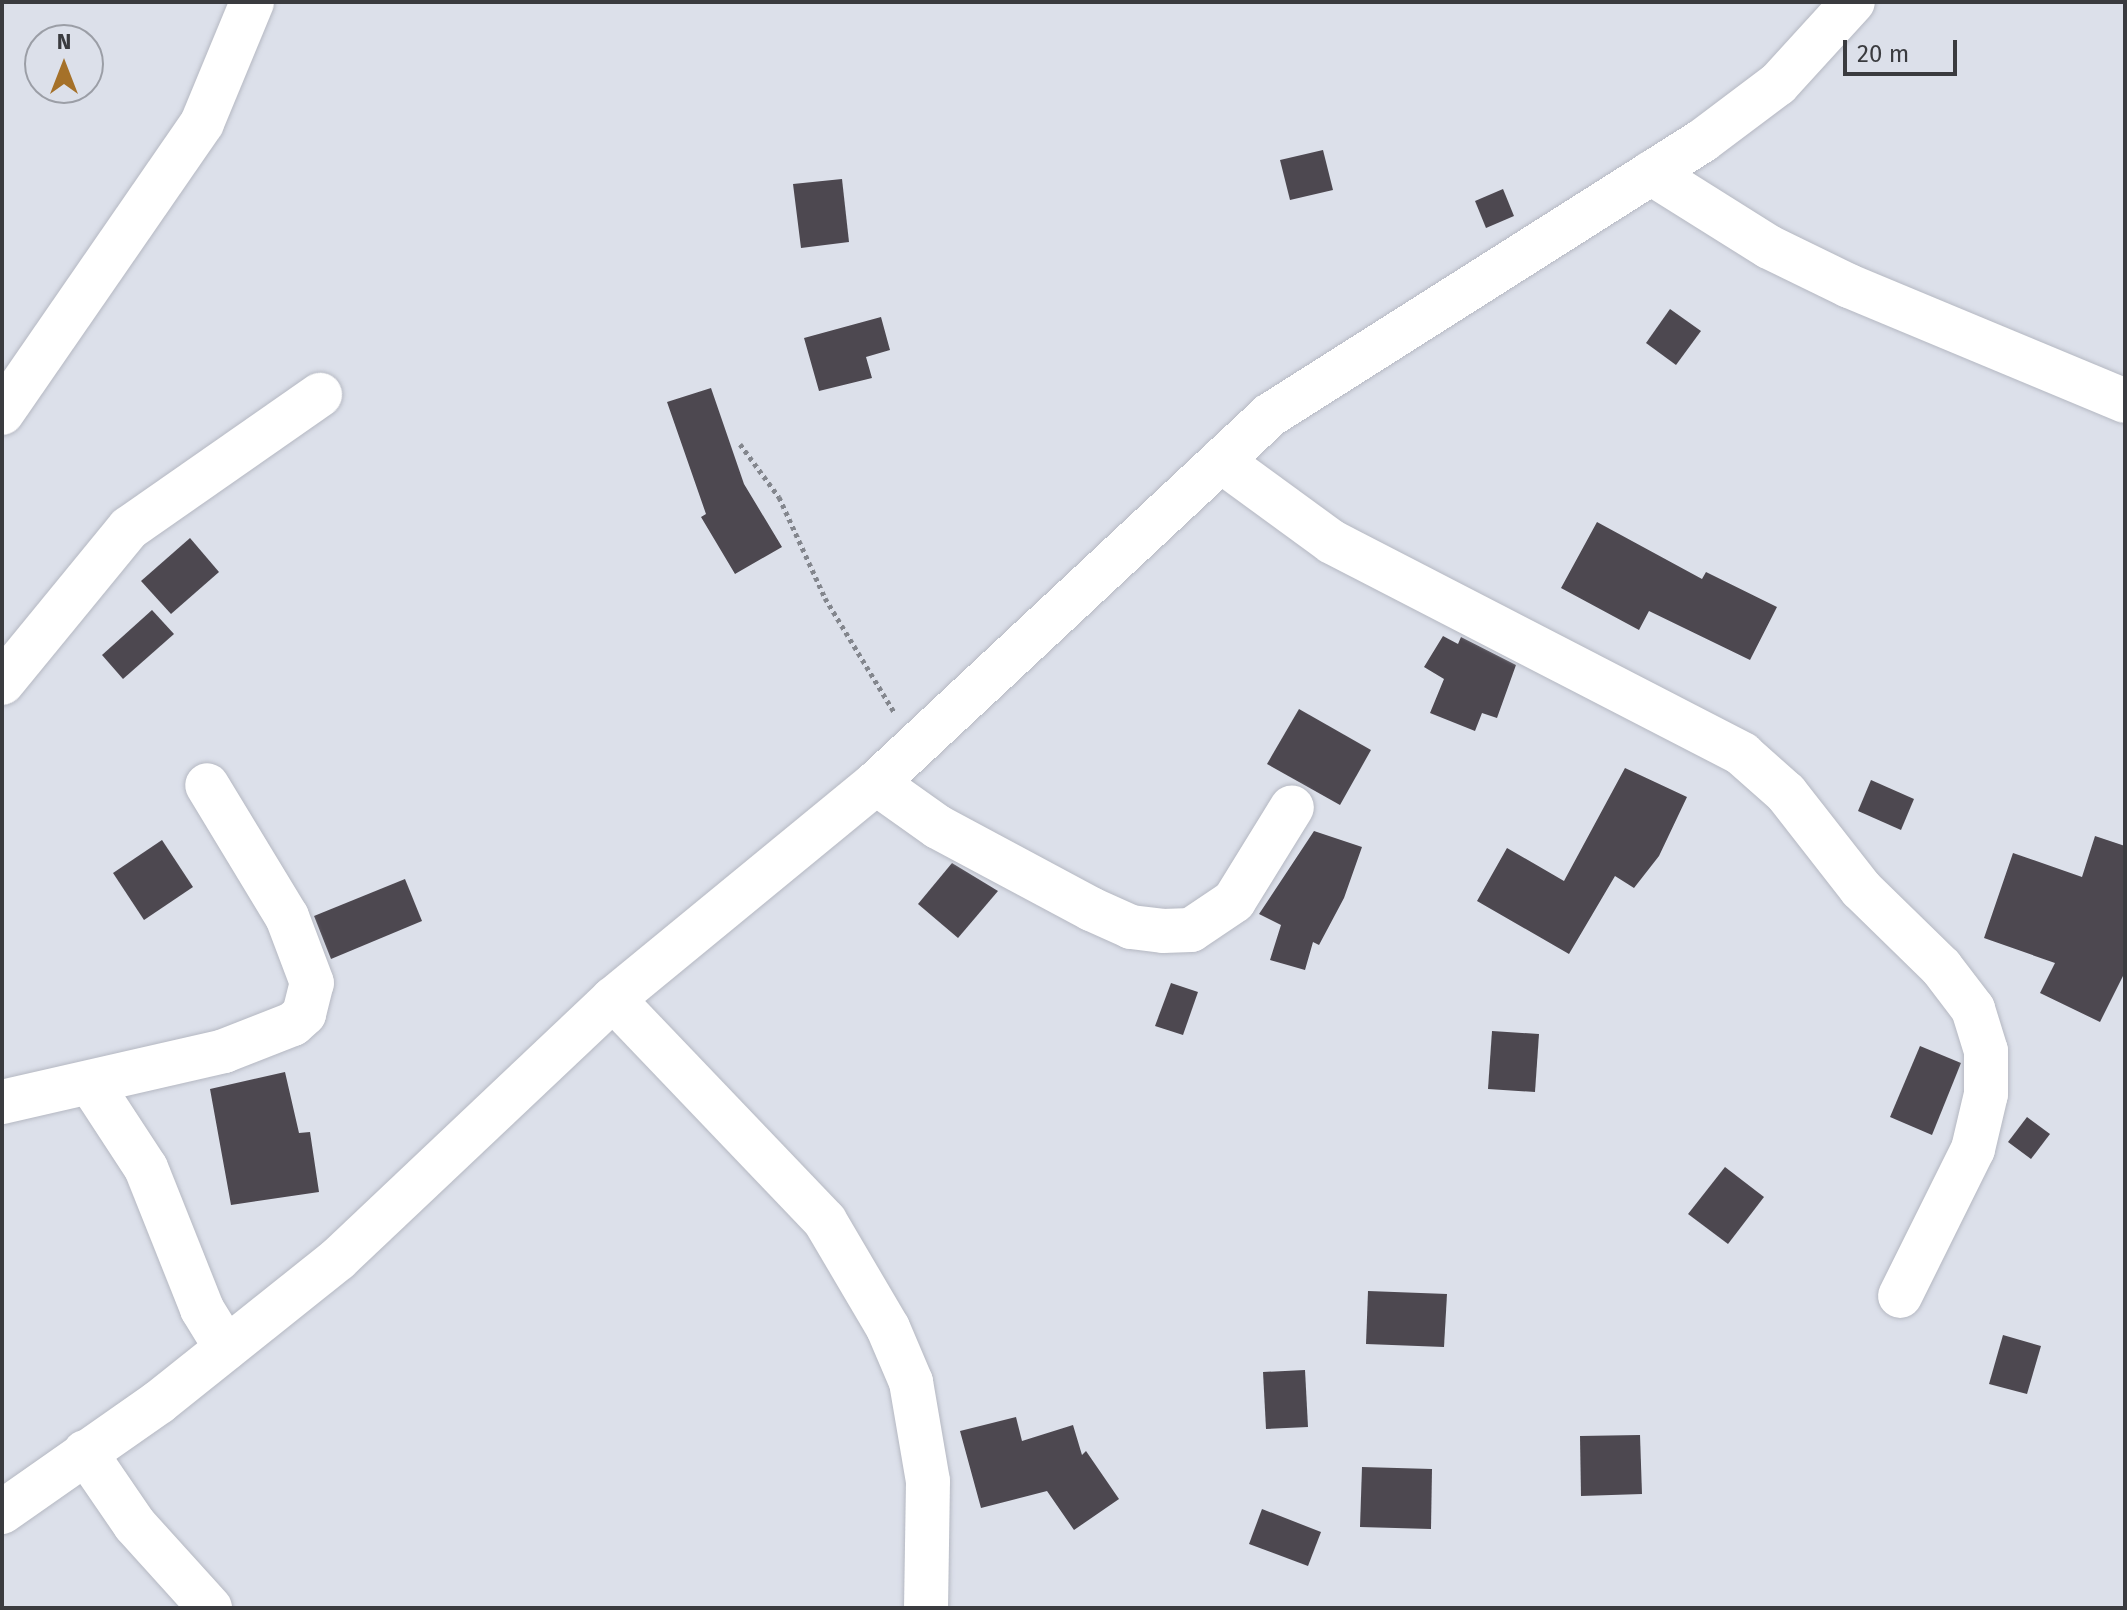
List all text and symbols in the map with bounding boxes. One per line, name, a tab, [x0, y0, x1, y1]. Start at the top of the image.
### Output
north arrow	[24, 24, 104, 104]
scale bar	[1847, 24, 1961, 74]
text: N	[57, 28, 71, 55]
text: 20 m	[1857, 40, 1909, 68]

